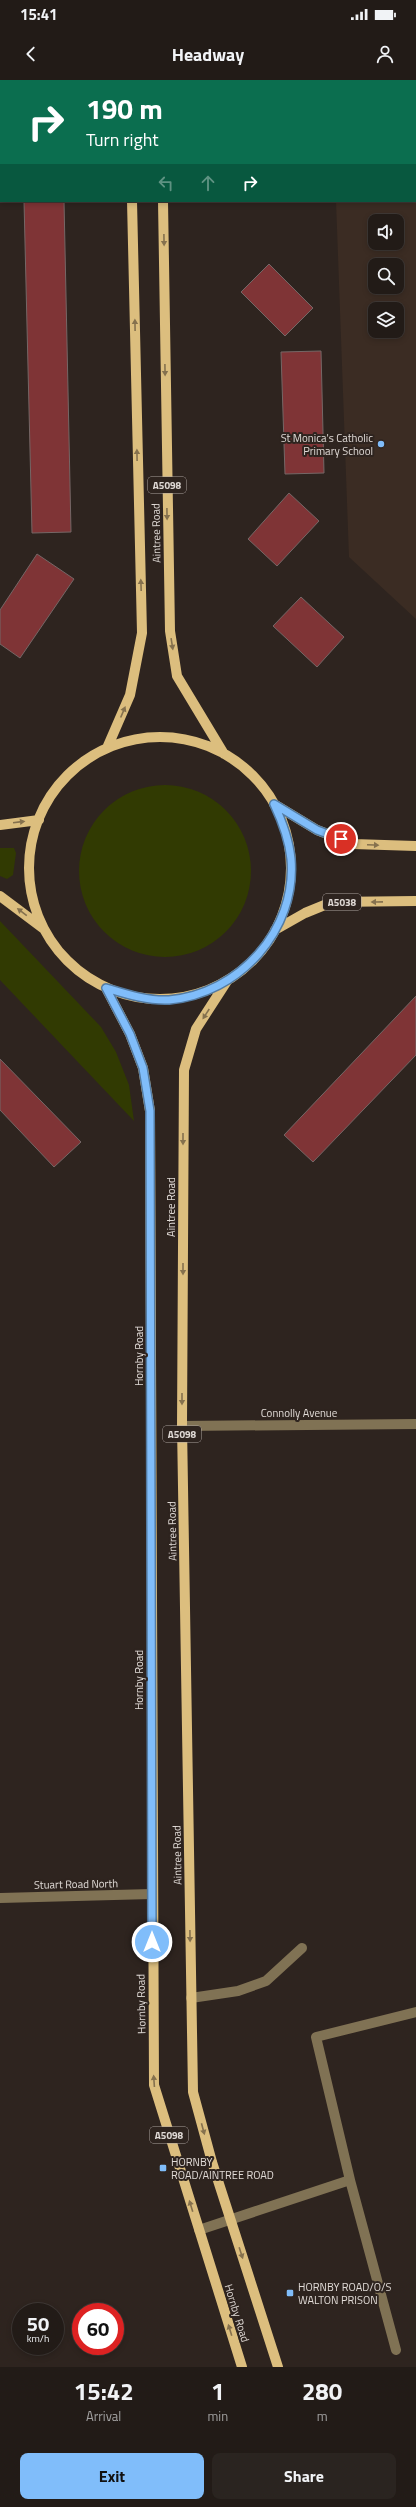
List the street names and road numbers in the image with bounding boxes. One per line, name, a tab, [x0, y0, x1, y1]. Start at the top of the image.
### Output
road number: A5098	[148, 477, 186, 493]
street label: Aintree Road	[147, 503, 165, 563]
road number: A5038	[323, 894, 361, 910]
street label: Aintree Road	[163, 1177, 179, 1237]
street label: Hornby Road	[131, 1326, 147, 1386]
street label: Connolly Avenue	[261, 1405, 338, 1421]
road number: A5098	[163, 1426, 201, 1442]
street label: Aintree Road	[163, 1501, 181, 1561]
street label: Hornby Road	[131, 1650, 147, 1710]
street label: Aintree Road	[168, 1825, 186, 1885]
street label: Stuart Road North	[34, 1875, 118, 1893]
street label: Hornby Road	[132, 1974, 150, 2034]
road number: A5098	[150, 2127, 188, 2143]
street label: Hornby Road	[221, 2282, 253, 2344]

